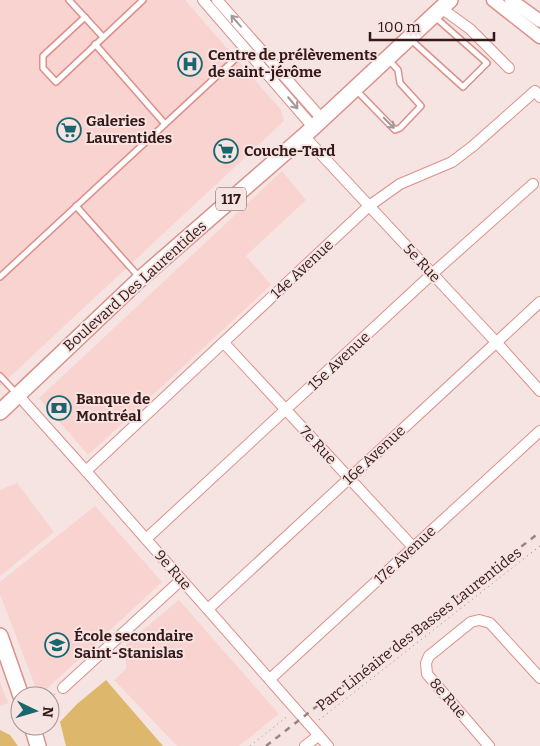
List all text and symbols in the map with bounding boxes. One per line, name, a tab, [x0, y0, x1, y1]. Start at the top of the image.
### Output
scale bar	[370, 10, 494, 42]
one-way arrow	[230, 14, 242, 27]
text: 100 m	[378, 18, 421, 36]
place label: Centre de prélèvements de saint-jérôme	[208, 46, 377, 81]
hospital icon: Centre de prélèvements de saint-jérôme	[177, 51, 203, 77]
one-way arrow	[287, 96, 298, 109]
place label: Galeries Laurentides	[86, 112, 172, 147]
supermarket icon: Galeries Laurentides	[56, 117, 82, 143]
one-way arrow	[383, 117, 395, 129]
supermarket icon: Couche-Tard	[213, 138, 239, 164]
place label: Couche-Tard	[244, 142, 335, 160]
road number: 117	[216, 188, 246, 210]
street label: Boulevard Des Laurentides	[60, 217, 210, 355]
street label: 14e Avenue	[267, 236, 337, 302]
street label: 5e Rue	[400, 240, 444, 286]
street label: 15e Avenue	[304, 328, 374, 394]
place label: Banque de Montréal	[76, 390, 150, 425]
bank icon: Banque de Montréal	[46, 395, 72, 421]
street label: 7e Rue	[296, 422, 340, 468]
street label: 16e Avenue	[339, 422, 409, 488]
street label: 17e Avenue	[371, 522, 439, 588]
street label: Parc Linéaire des Basses Laurentides	[313, 543, 525, 715]
street label: 9e Rue	[151, 546, 195, 594]
place label: École secondaire Saint-Stanislas	[74, 627, 193, 662]
school or university icon: École secondaire Saint-Stanislas	[44, 632, 70, 658]
street label: 8e Rue	[426, 674, 470, 722]
north arrow	[10, 686, 60, 736]
text: N	[38, 706, 56, 718]

